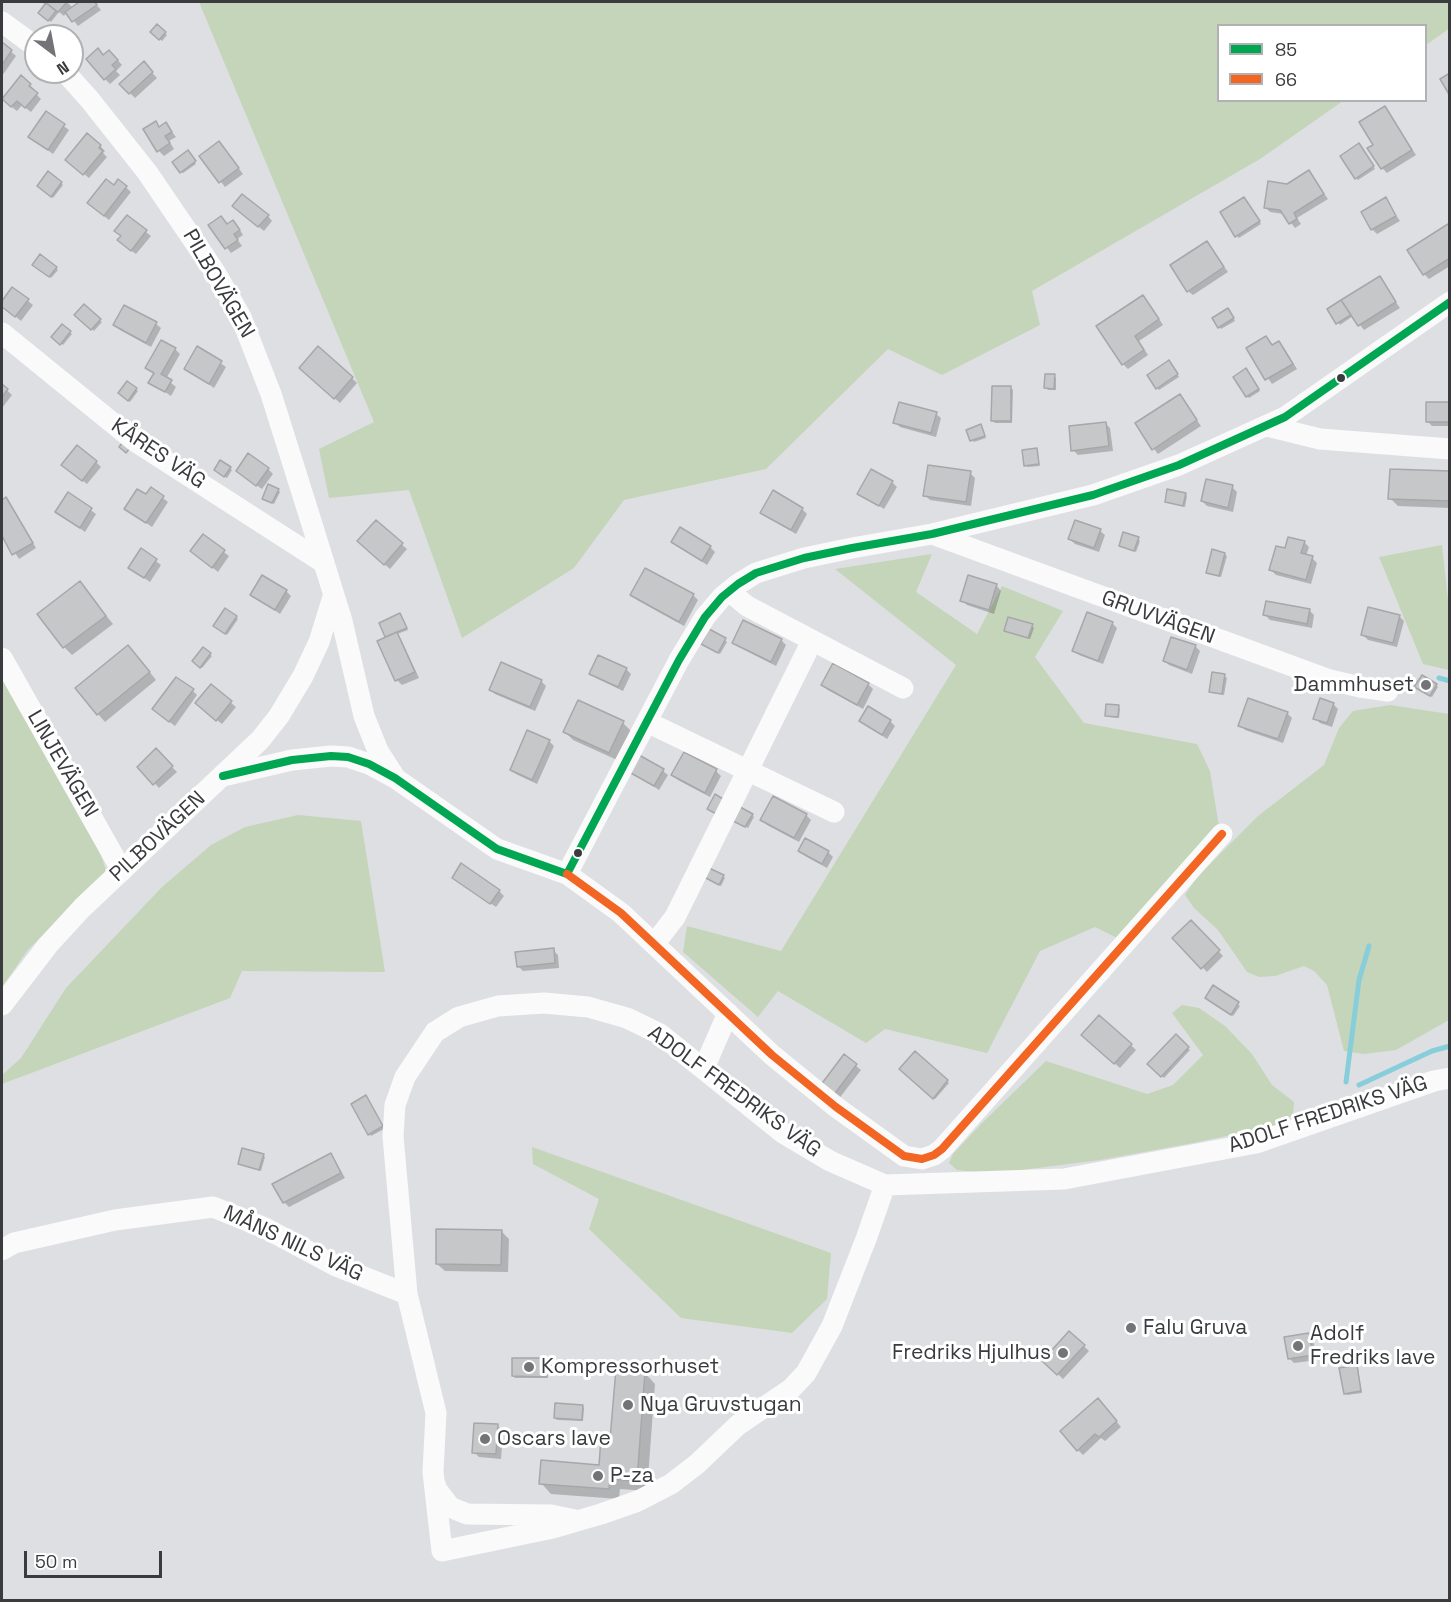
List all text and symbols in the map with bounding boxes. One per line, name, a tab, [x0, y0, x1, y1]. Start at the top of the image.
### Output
north arrow	[24, 24, 84, 84]
legend	[1217, 24, 1427, 102]
text: 85	[1275, 38, 1297, 61]
text: N	[53, 56, 73, 80]
text: 66	[1275, 68, 1297, 91]
street label: PILBOVÄGEN	[177, 225, 259, 343]
unlabelled marker	[1335, 372, 1347, 384]
street label: KÅRES VÄG	[106, 413, 210, 495]
street label: GRUVVÄGEN	[1098, 586, 1218, 650]
place label: Dammhuset	[1294, 672, 1414, 698]
marker: Dammhuset	[1419, 678, 1433, 692]
street label: LINJEVÄGEN	[21, 706, 103, 822]
street label: PILBOVÄGEN	[105, 786, 211, 888]
unlabelled marker	[572, 847, 584, 859]
street label: ADOLF FREDRIKS VÄG	[642, 1021, 826, 1163]
street label: ADOLF FREDRIKS VÄG	[1225, 1071, 1431, 1159]
street label: MÅNS NILS VÄG	[219, 1201, 367, 1287]
place label: Falu Gruva	[1143, 1315, 1247, 1341]
marker: Falu Gruva	[1124, 1321, 1138, 1335]
place label: Adolf Fredriks lave	[1310, 1321, 1435, 1371]
marker: Adolf Fredriks lave	[1291, 1339, 1305, 1353]
place label: Fredriks Hjulhus	[892, 1340, 1051, 1366]
marker: Fredriks Hjulhus	[1056, 1346, 1070, 1360]
place label: Kompressorhuset	[541, 1354, 719, 1380]
marker: Kompressorhuset	[522, 1360, 536, 1374]
place label: Nya Gruvstugan	[640, 1392, 802, 1418]
marker: Nya Gruvstugan	[621, 1398, 635, 1412]
place label: Oscars lave	[497, 1426, 611, 1452]
marker: Oscars lave	[478, 1432, 492, 1446]
place label: P-za	[610, 1463, 654, 1489]
marker: P-za	[591, 1469, 605, 1483]
scale bar	[27, 1539, 165, 1577]
text: 50 m	[35, 1550, 77, 1573]

